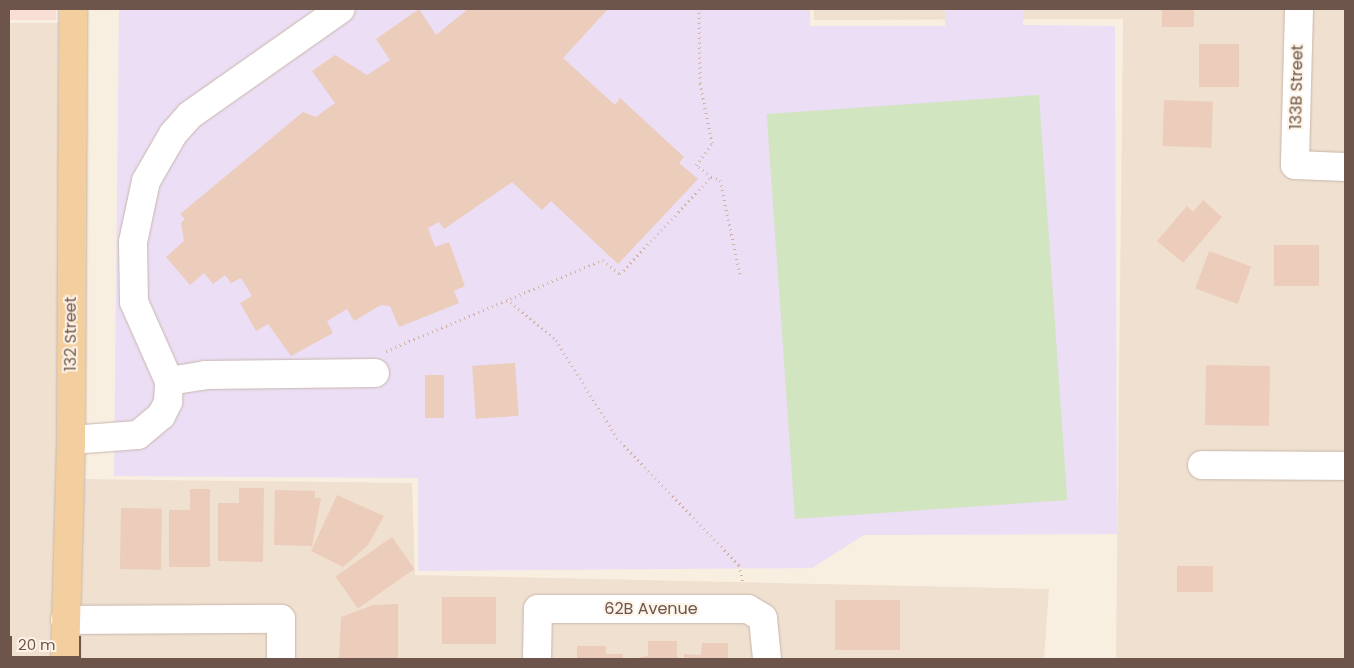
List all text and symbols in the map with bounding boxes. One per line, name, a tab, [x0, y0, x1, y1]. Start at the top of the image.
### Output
street label: 133B Street	[1287, 44, 1307, 130]
street label: 132 Street	[61, 297, 81, 371]
street label: 62B Avenue	[604, 599, 698, 619]
scale bar	[12, 626, 84, 658]
text: 20 m	[18, 634, 56, 655]

